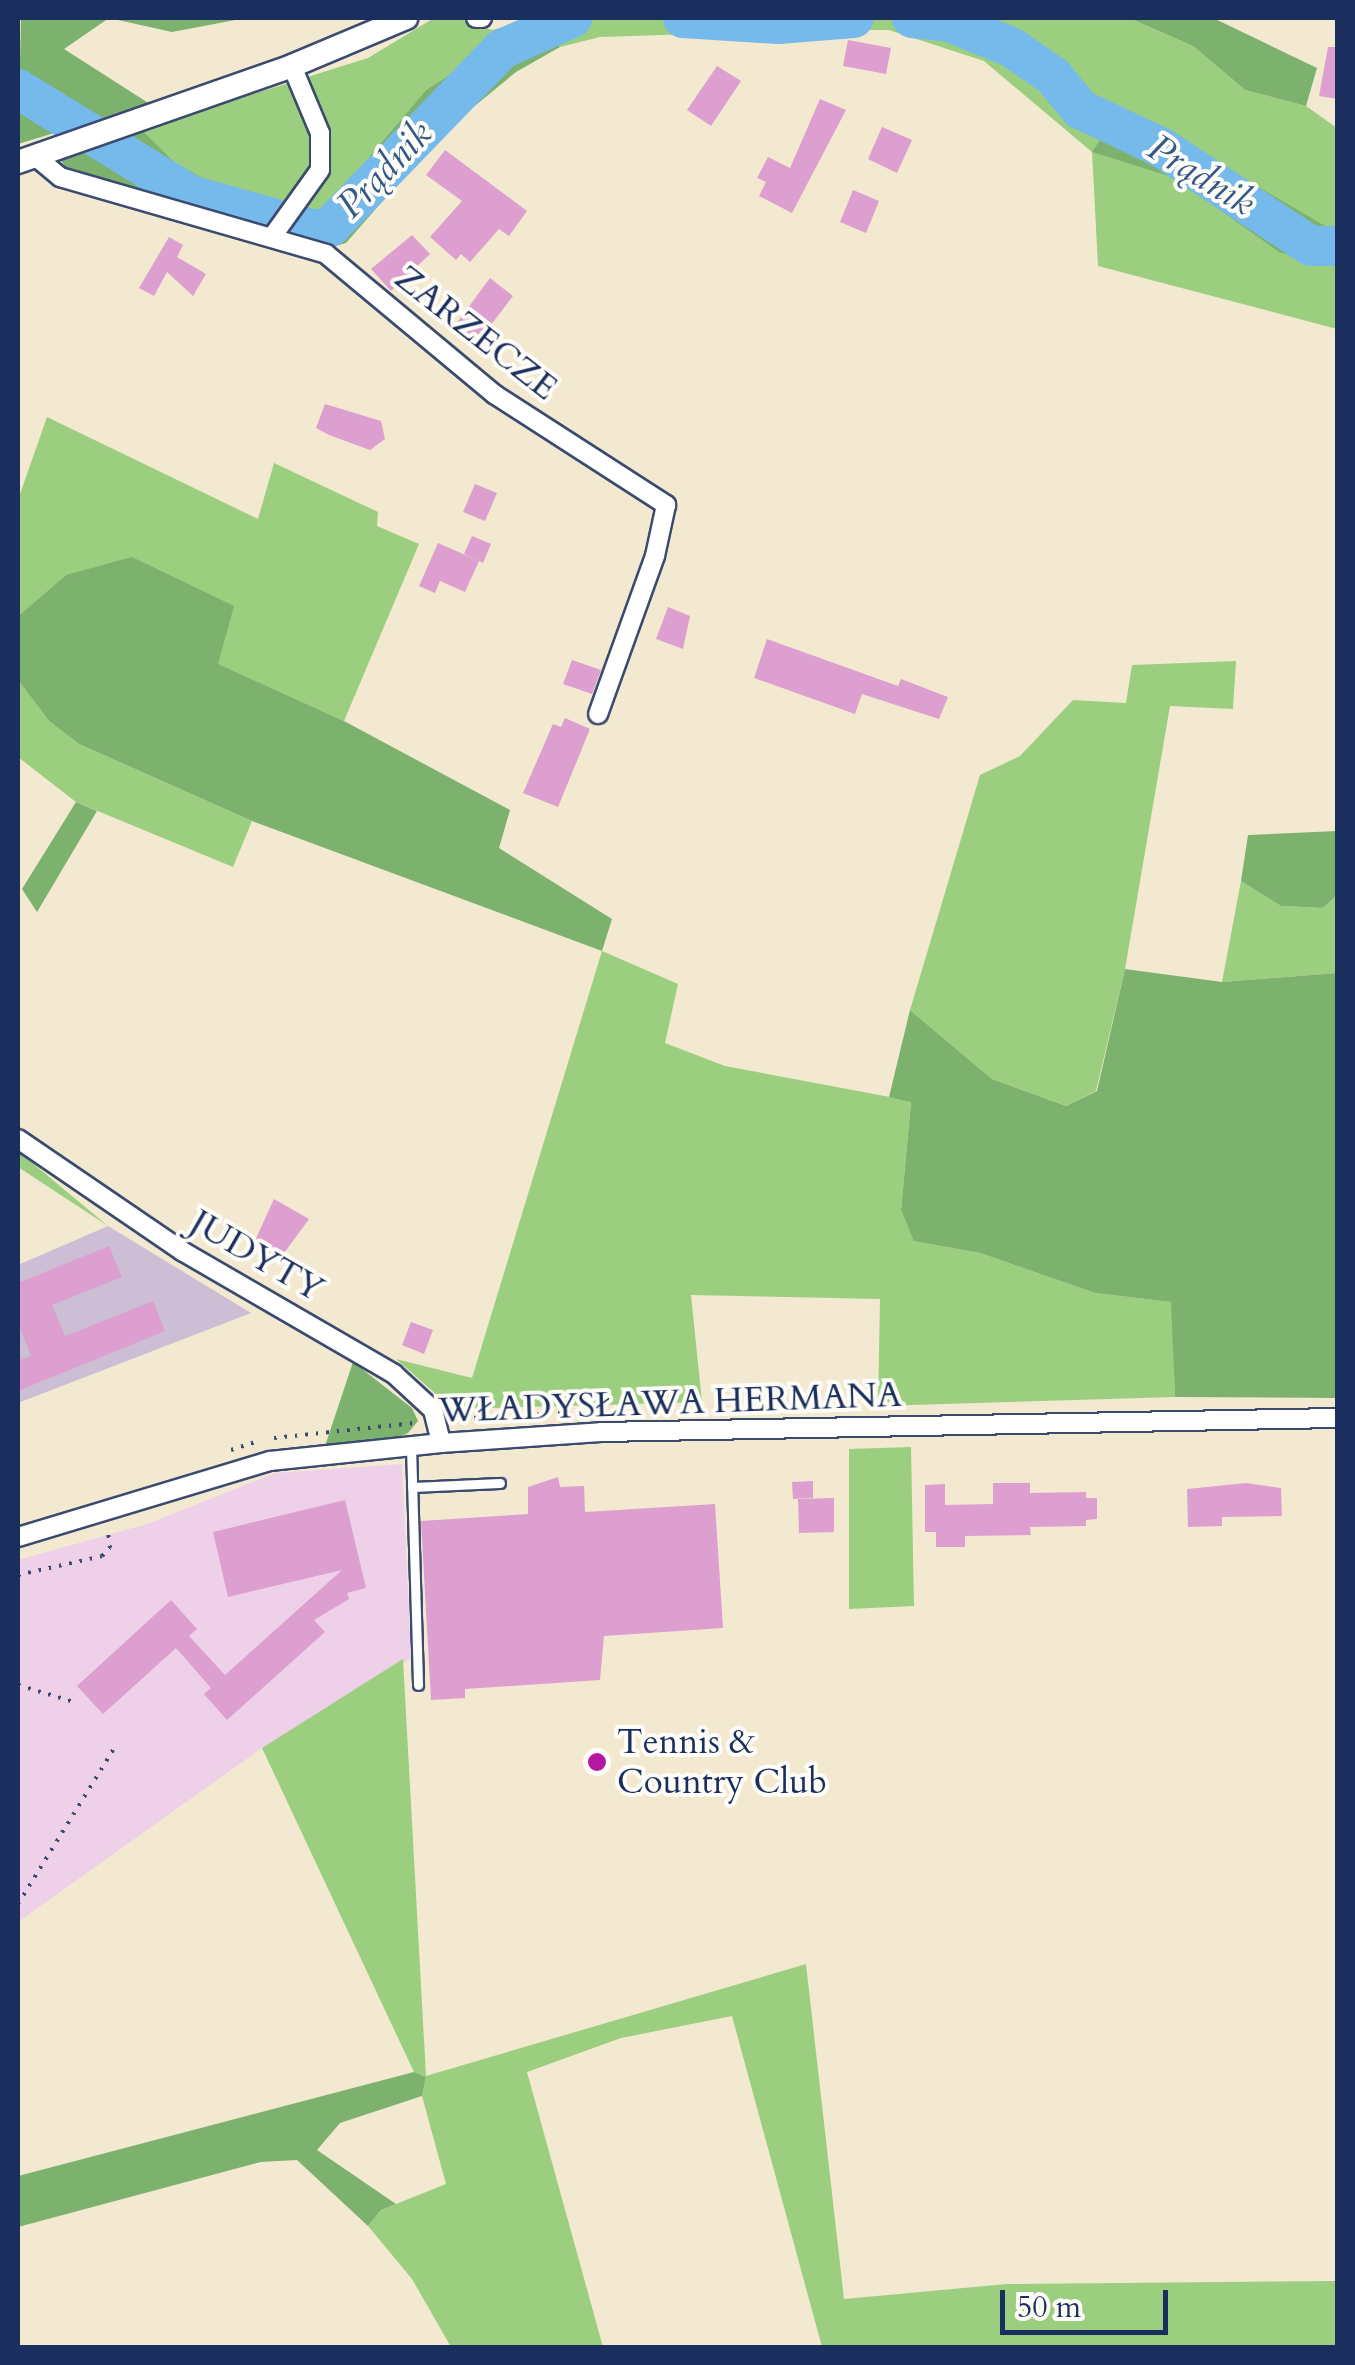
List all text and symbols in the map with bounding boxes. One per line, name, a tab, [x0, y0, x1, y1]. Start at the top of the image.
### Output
water label: Prądnik	[328, 112, 442, 228]
water label: Prądnik	[1139, 126, 1263, 226]
street label: ZARZECZE	[387, 257, 565, 409]
street label: JUDYTY	[183, 1201, 331, 1311]
street label: WŁADYSŁAWA HERMANA	[438, 1374, 902, 1432]
place label: Tennis & Country Club	[617, 1721, 827, 1803]
marker: Tennis & Country Club	[586, 1751, 608, 1773]
scale bar	[1005, 2270, 1172, 2332]
text: 50 m	[1017, 2287, 1081, 2328]

